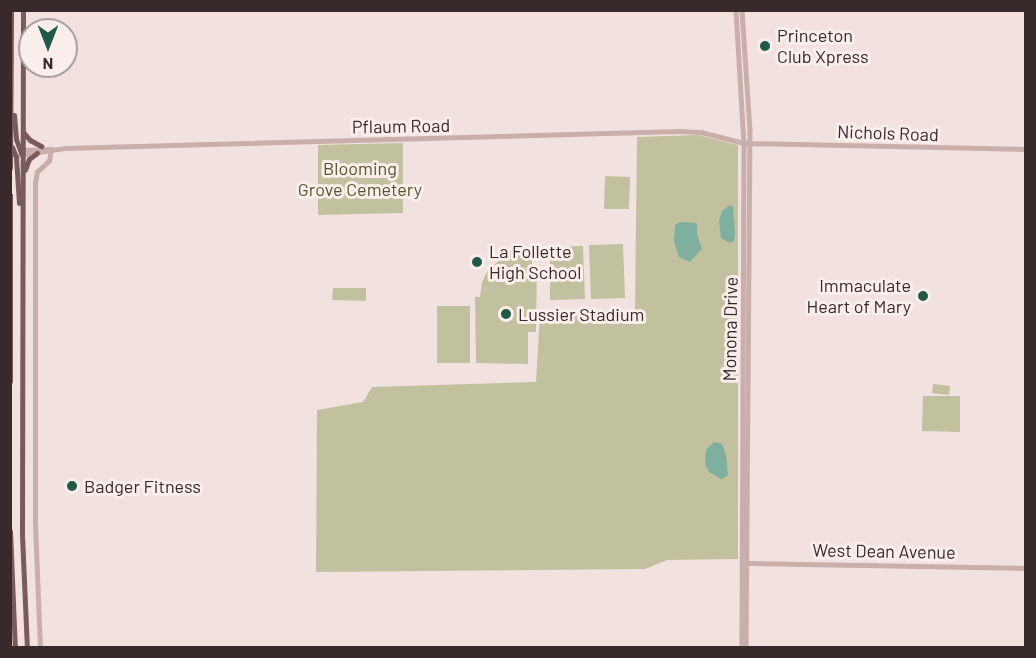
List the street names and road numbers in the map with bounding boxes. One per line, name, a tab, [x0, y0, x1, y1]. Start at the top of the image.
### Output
street label: Pflaum Road	[352, 114, 450, 138]
street label: Nichols Road	[837, 120, 939, 146]
street label: Monona Drive	[718, 276, 742, 382]
street label: West Dean Avenue	[812, 539, 956, 563]

